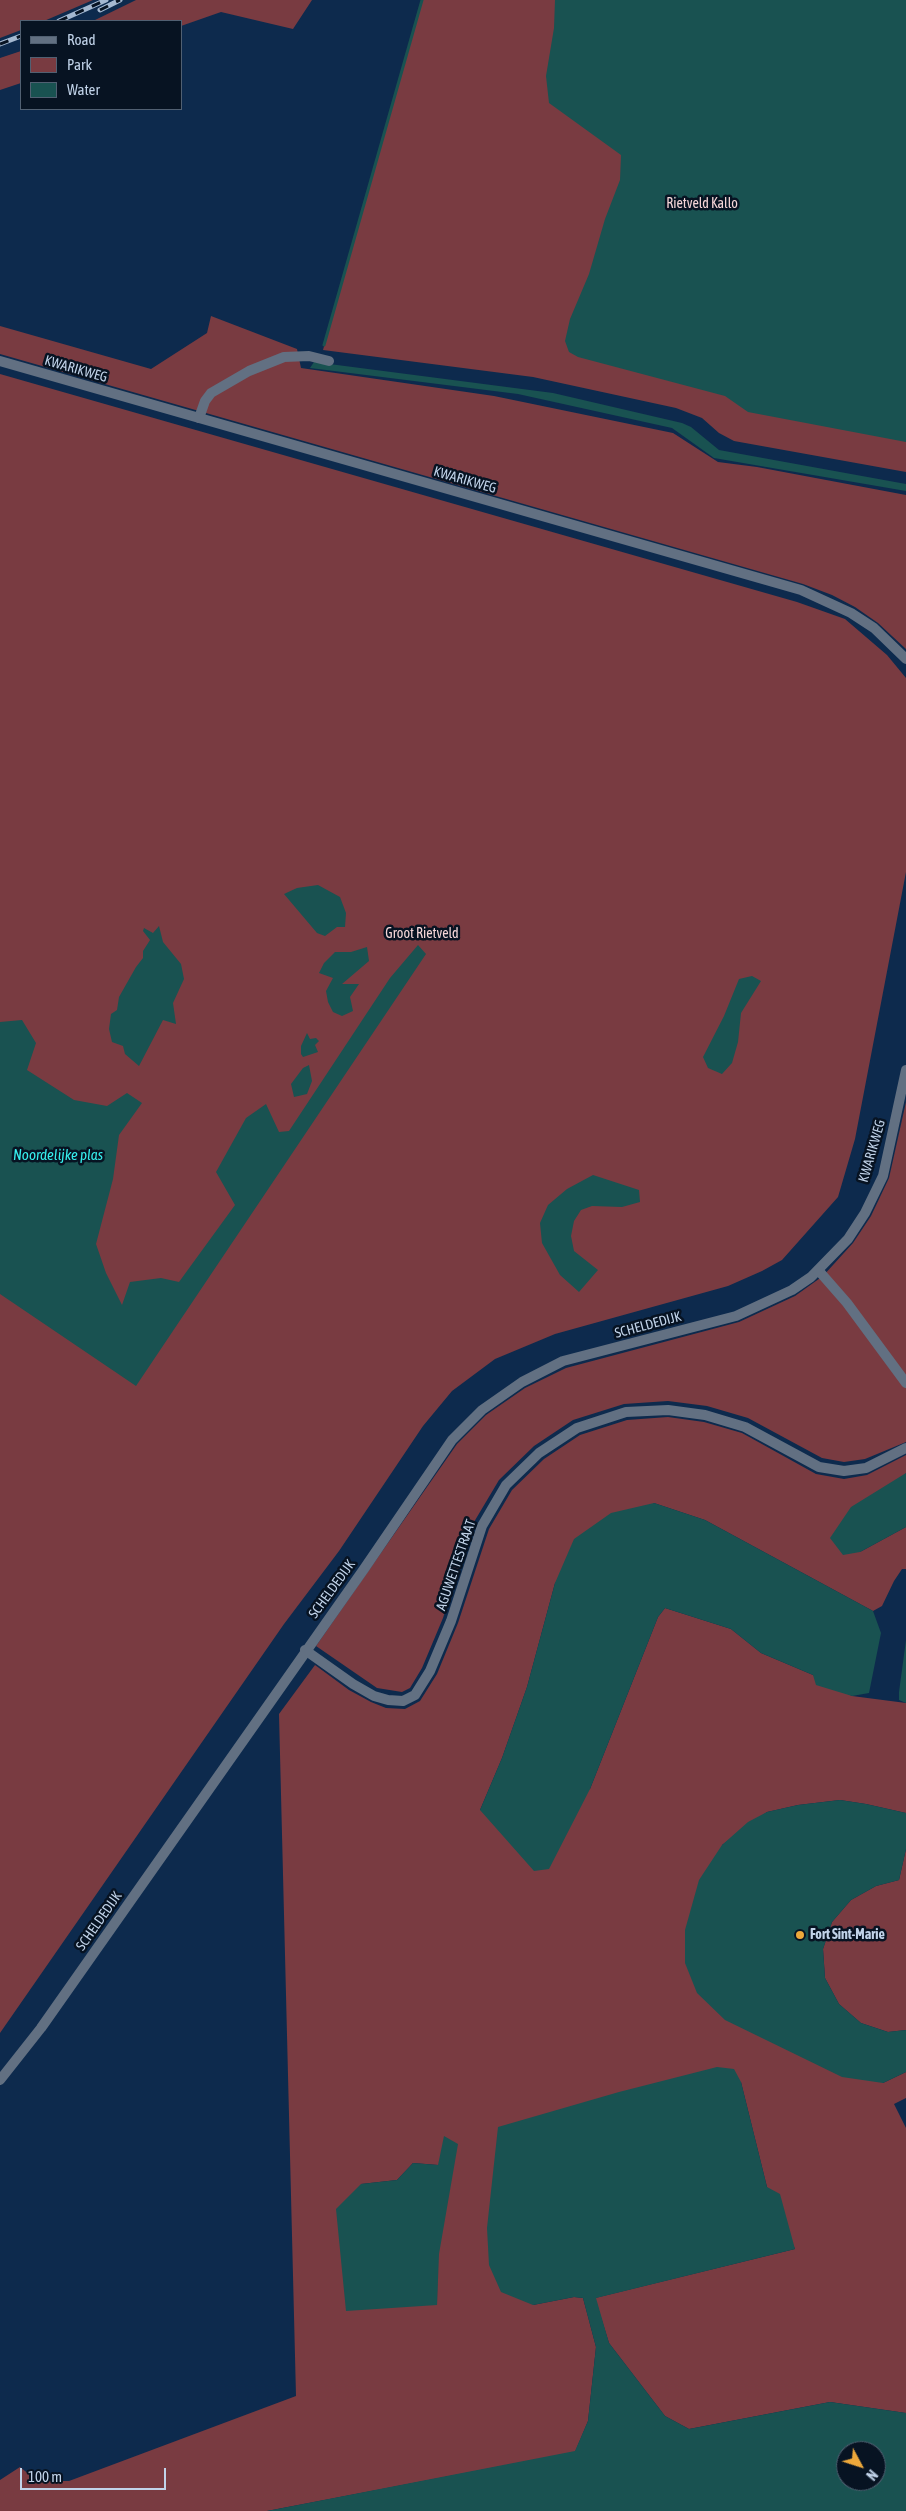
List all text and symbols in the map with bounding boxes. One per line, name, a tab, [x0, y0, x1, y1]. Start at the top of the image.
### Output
legend	[20, 20, 182, 110]
text: Road	[67, 31, 96, 48]
text: Park	[67, 56, 92, 73]
text: Water	[67, 81, 100, 98]
park label: Rietveld Kallo	[666, 196, 738, 212]
street label: KWARIKWEG	[43, 352, 109, 386]
street label: KWARIKWEG	[432, 463, 498, 497]
park label: Groot Rietveld	[385, 926, 459, 942]
street label: KWARIKWEG	[855, 1118, 889, 1184]
water label: Noordelijke plas	[13, 1146, 103, 1164]
street label: SCHELDEDIJK	[613, 1308, 683, 1342]
street label: AGUWETTESTRAAT	[433, 1517, 479, 1613]
street label: SCHELDEDIJK	[305, 1556, 359, 1622]
street label: SCHELDEDIJK	[73, 1888, 125, 1954]
place label: Fort Sint-Marie	[810, 1927, 885, 1943]
marker: Fort Sint-Marie	[794, 1929, 806, 1941]
north arrow	[836, 2441, 886, 2491]
scale bar	[22, 2458, 169, 2490]
text: N	[863, 2467, 881, 2483]
text: 100 m	[28, 2468, 62, 2485]

